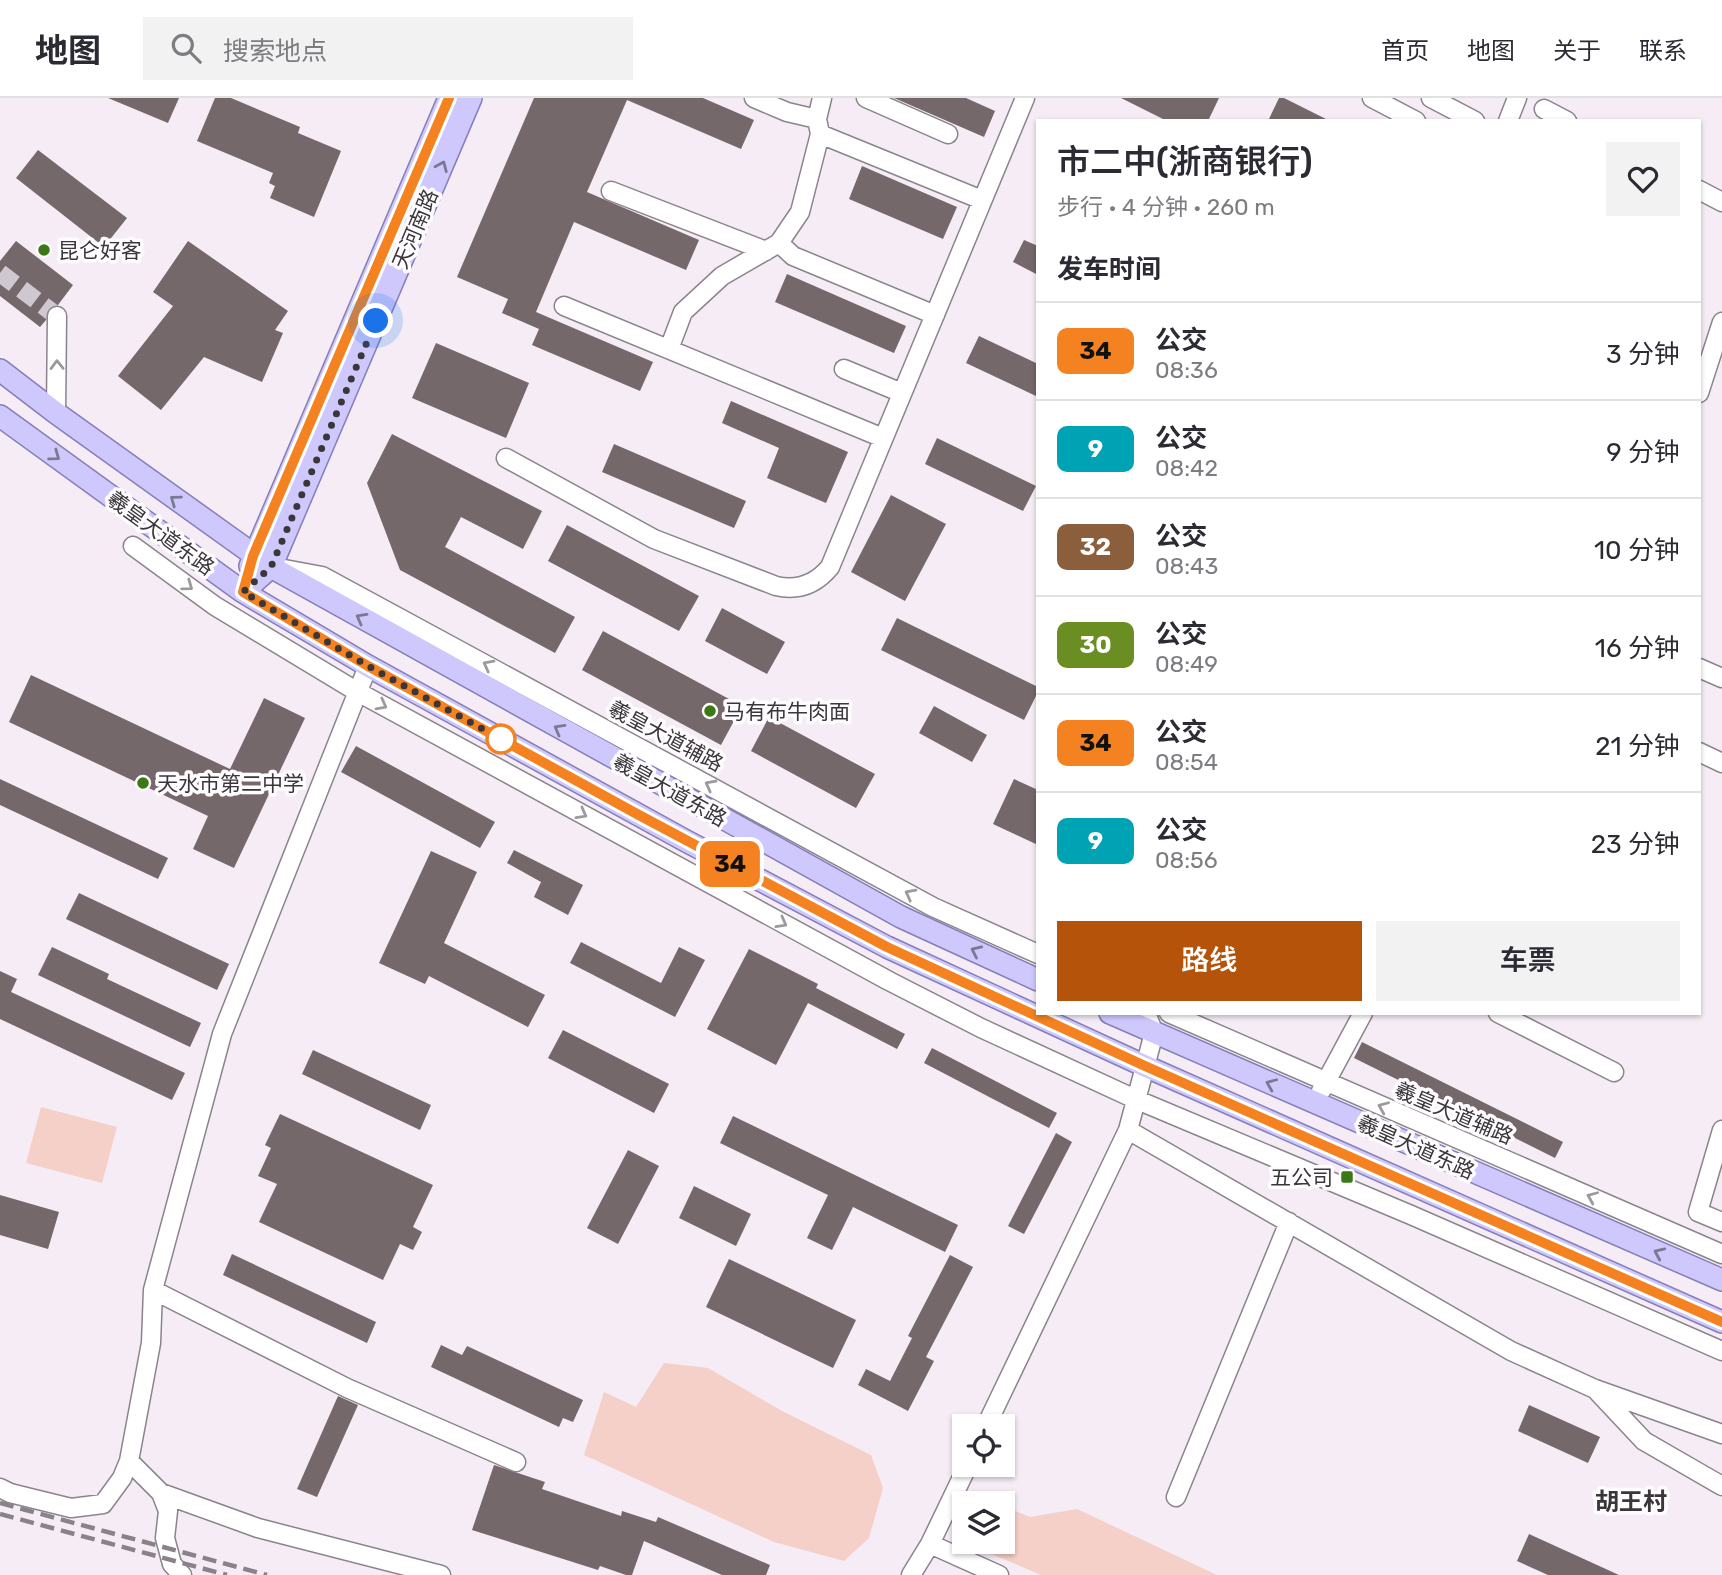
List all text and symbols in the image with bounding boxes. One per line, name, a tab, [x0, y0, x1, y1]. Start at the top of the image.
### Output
search box	[143, 17, 633, 80]
icon: search	[167, 29, 205, 67]
text: 地图	[35, 31, 101, 70]
text: 搜索地点	[223, 36, 327, 67]
text: 首页	[1381, 37, 1429, 65]
text: 地图	[1467, 37, 1515, 65]
text: 关于	[1553, 37, 1601, 65]
text: 联系	[1639, 37, 1687, 65]
text: 市二中(浙商银行)	[1057, 142, 1313, 181]
button: heart	[1606, 142, 1680, 216]
one-way arrow	[433, 161, 447, 173]
street label: 天河南路	[387, 185, 443, 273]
text: 步行 · 4 分钟 · 260 m	[1057, 193, 1275, 221]
place label: 昆仑好客	[58, 238, 142, 263]
marker: 昆仑好客	[36, 242, 52, 258]
text: 发车时间	[1057, 254, 1161, 285]
your location	[358, 303, 393, 338]
text: 公交	[1155, 325, 1207, 356]
text: 34	[1079, 337, 1112, 365]
text: 3 分钟	[1606, 339, 1680, 370]
text: 08:36	[1155, 356, 1218, 384]
one-way arrow	[50, 359, 65, 370]
text: 公交	[1155, 423, 1207, 454]
text: 9	[1088, 435, 1103, 463]
text: 9 分钟	[1606, 437, 1680, 468]
one-way arrow	[47, 448, 60, 460]
text: 08:42	[1155, 454, 1218, 482]
street label: 羲皇大道东路	[103, 486, 219, 580]
one-way arrow	[170, 495, 183, 508]
text: 公交	[1155, 521, 1207, 552]
text: 32	[1080, 533, 1111, 561]
text: 10 分钟	[1594, 535, 1680, 566]
text: 08:43	[1155, 552, 1218, 580]
one-way arrow	[181, 578, 193, 590]
one-way arrow	[355, 613, 368, 626]
text: 公交	[1155, 619, 1207, 650]
text: 30	[1079, 631, 1112, 659]
text: 16 分钟	[1595, 633, 1680, 664]
text: 08:49	[1155, 650, 1218, 678]
one-way arrow	[483, 660, 495, 674]
street label: 羲皇大道辅路	[605, 695, 727, 777]
one-way arrow	[375, 697, 387, 710]
place label: 马有布牛肉面	[724, 699, 850, 724]
marker: 马有布牛肉面	[702, 703, 718, 719]
text: 公交	[1155, 717, 1207, 748]
unlabelled marker	[486, 724, 516, 754]
one-way arrow	[554, 724, 566, 737]
text: 34	[1079, 729, 1112, 757]
text: 21 分钟	[1595, 731, 1680, 762]
text: 08:54	[1155, 748, 1218, 776]
street label: 羲皇大道东路	[609, 749, 731, 831]
place label: 天水市第二中学	[157, 771, 304, 796]
marker: 天水市第二中学	[135, 775, 151, 791]
one-way arrow	[704, 780, 717, 794]
one-way arrow	[575, 806, 587, 819]
text: 公交	[1155, 815, 1207, 846]
text: 9	[1088, 827, 1103, 855]
text: 23 分钟	[1591, 829, 1680, 860]
line badge: 34	[698, 841, 762, 887]
text: 08:56	[1155, 846, 1218, 874]
text: 34	[714, 850, 746, 878]
one-way arrow	[904, 889, 917, 902]
one-way arrow	[774, 915, 787, 928]
button: 路线	[1057, 921, 1362, 1001]
button: 车票	[1376, 921, 1680, 1001]
one-way arrow	[971, 945, 983, 959]
street label: 羲皇大道辅路	[1391, 1077, 1517, 1149]
one-way arrow	[1266, 1078, 1278, 1092]
one-way arrow	[1378, 1101, 1391, 1115]
street label: 羲皇大道东路	[1353, 1110, 1479, 1184]
place label: 五公司	[1270, 1165, 1333, 1190]
marker: 五公司	[1339, 1169, 1355, 1185]
one-way arrow	[1587, 1191, 1599, 1205]
one-way arrow	[1654, 1247, 1667, 1261]
map controls	[952, 1414, 1015, 1554]
button: locate	[952, 1414, 1015, 1477]
district label: 胡王村	[1595, 1488, 1667, 1516]
button: layers	[952, 1491, 1015, 1554]

